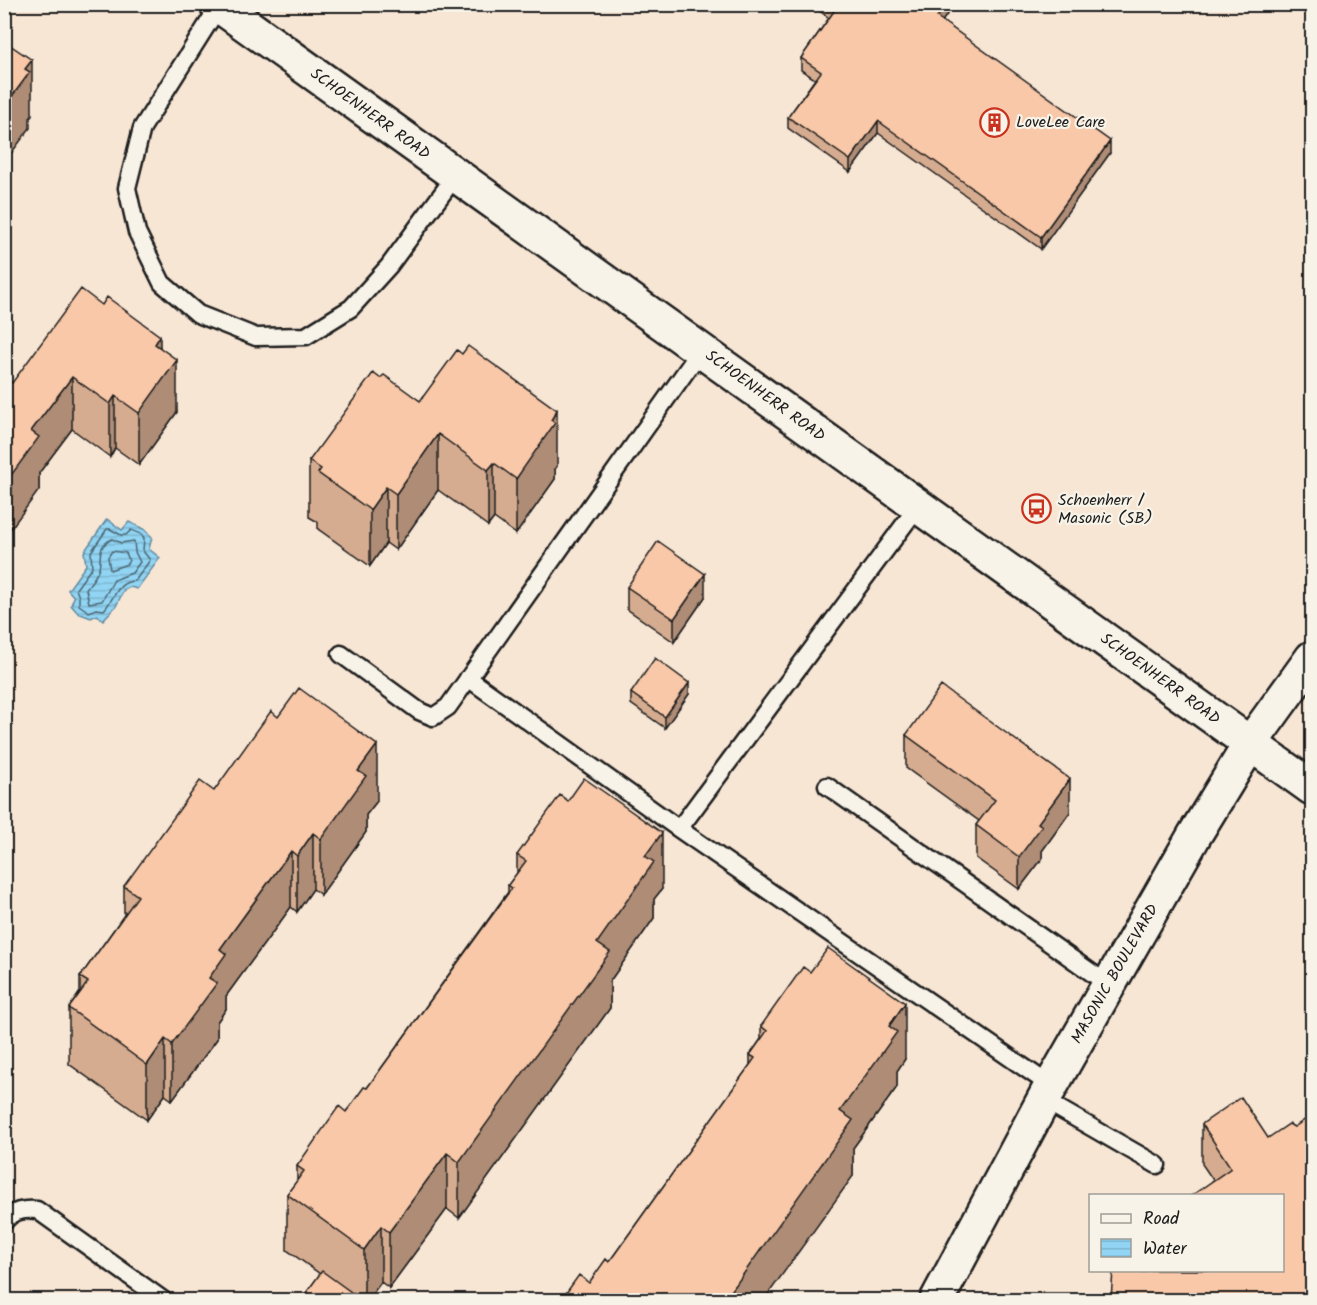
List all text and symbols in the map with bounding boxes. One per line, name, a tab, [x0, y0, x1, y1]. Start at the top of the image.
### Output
street label: SCHOENHERR ROAD	[305, 62, 435, 166]
building icon: LoveLee Care	[979, 106, 1011, 138]
place label: LoveLee Care	[1016, 110, 1105, 135]
street label: SCHOENHERR ROAD	[700, 344, 830, 448]
place label: Schoenherr / Masonic (SB)	[1058, 488, 1153, 531]
bus stop icon: Schoenherr / Masonic (SB)	[1021, 493, 1053, 525]
street label: SCHOENHERR ROAD	[1095, 627, 1225, 731]
street label: MASONIC BOULEVARD	[1065, 899, 1165, 1049]
legend	[1089, 1194, 1284, 1272]
text: Road	[1143, 1205, 1180, 1234]
text: Water	[1143, 1235, 1188, 1264]

